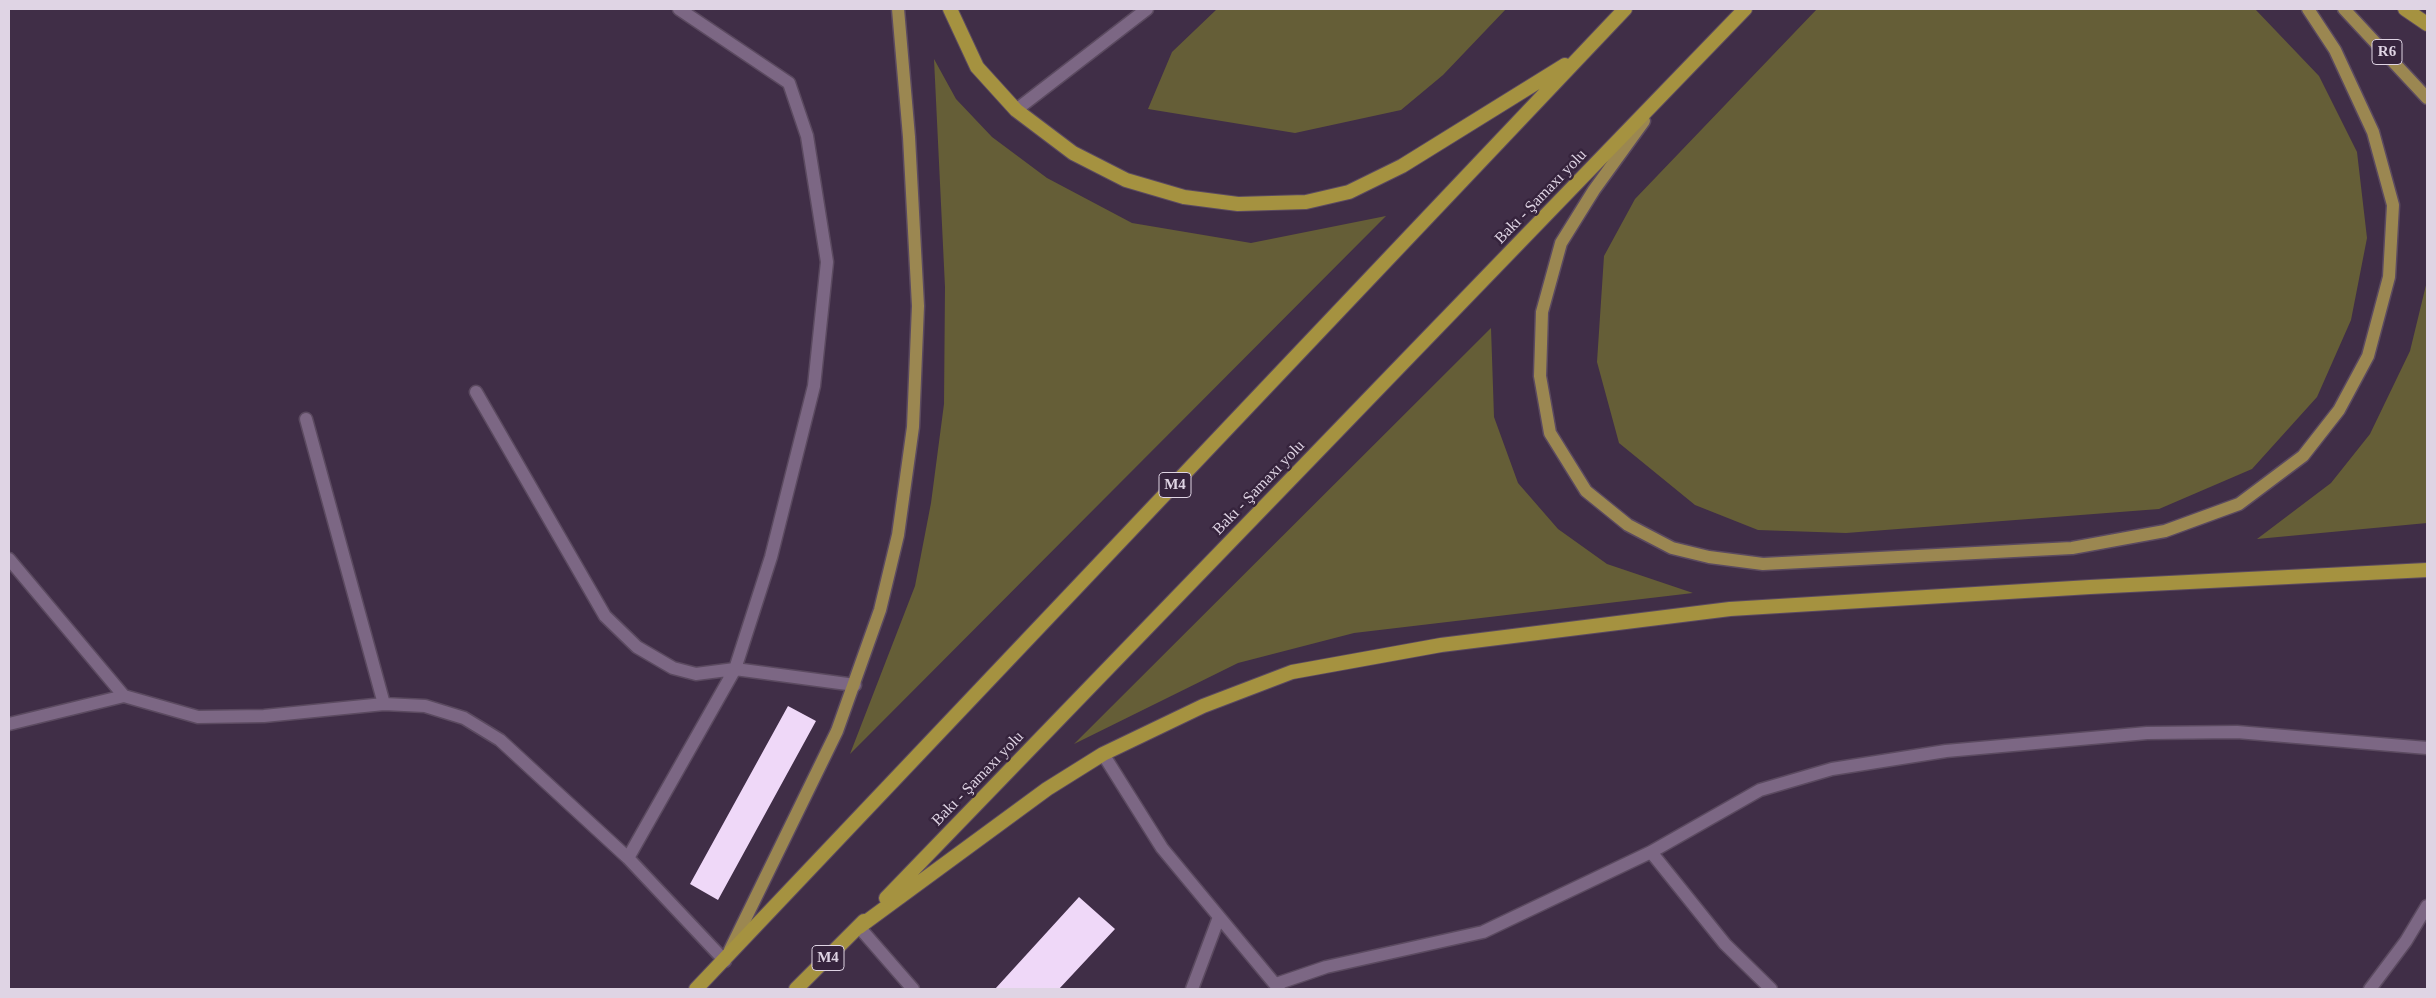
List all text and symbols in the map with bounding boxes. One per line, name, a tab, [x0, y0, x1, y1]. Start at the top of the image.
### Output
road number: R6	[2372, 40, 2402, 64]
street label: Bakı - Şamaxı yolu	[1491, 146, 1591, 248]
street label: Bakı - Şamaxı yolu	[1209, 437, 1309, 539]
road number: M4	[1159, 472, 1191, 498]
street label: Bakı - Şamaxı yolu	[928, 728, 1028, 830]
road number: M4	[812, 946, 844, 970]

